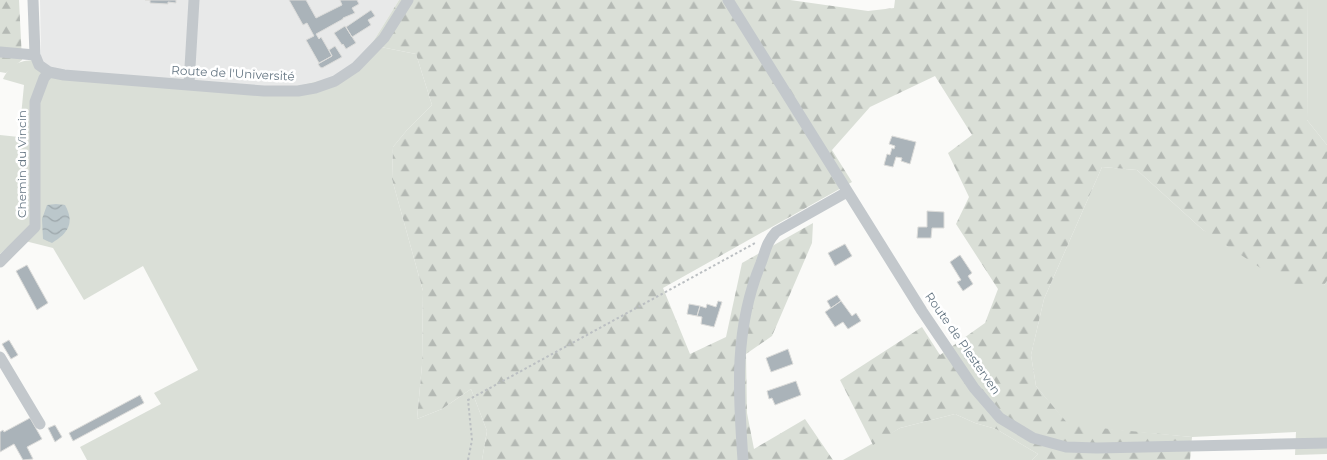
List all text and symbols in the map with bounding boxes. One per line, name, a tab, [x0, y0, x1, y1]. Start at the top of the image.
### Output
street label: Route de l'Université	[171, 62, 295, 84]
street label: Chemin du Vincin	[14, 110, 29, 218]
street label: Route de Plesterven	[922, 289, 1004, 397]

